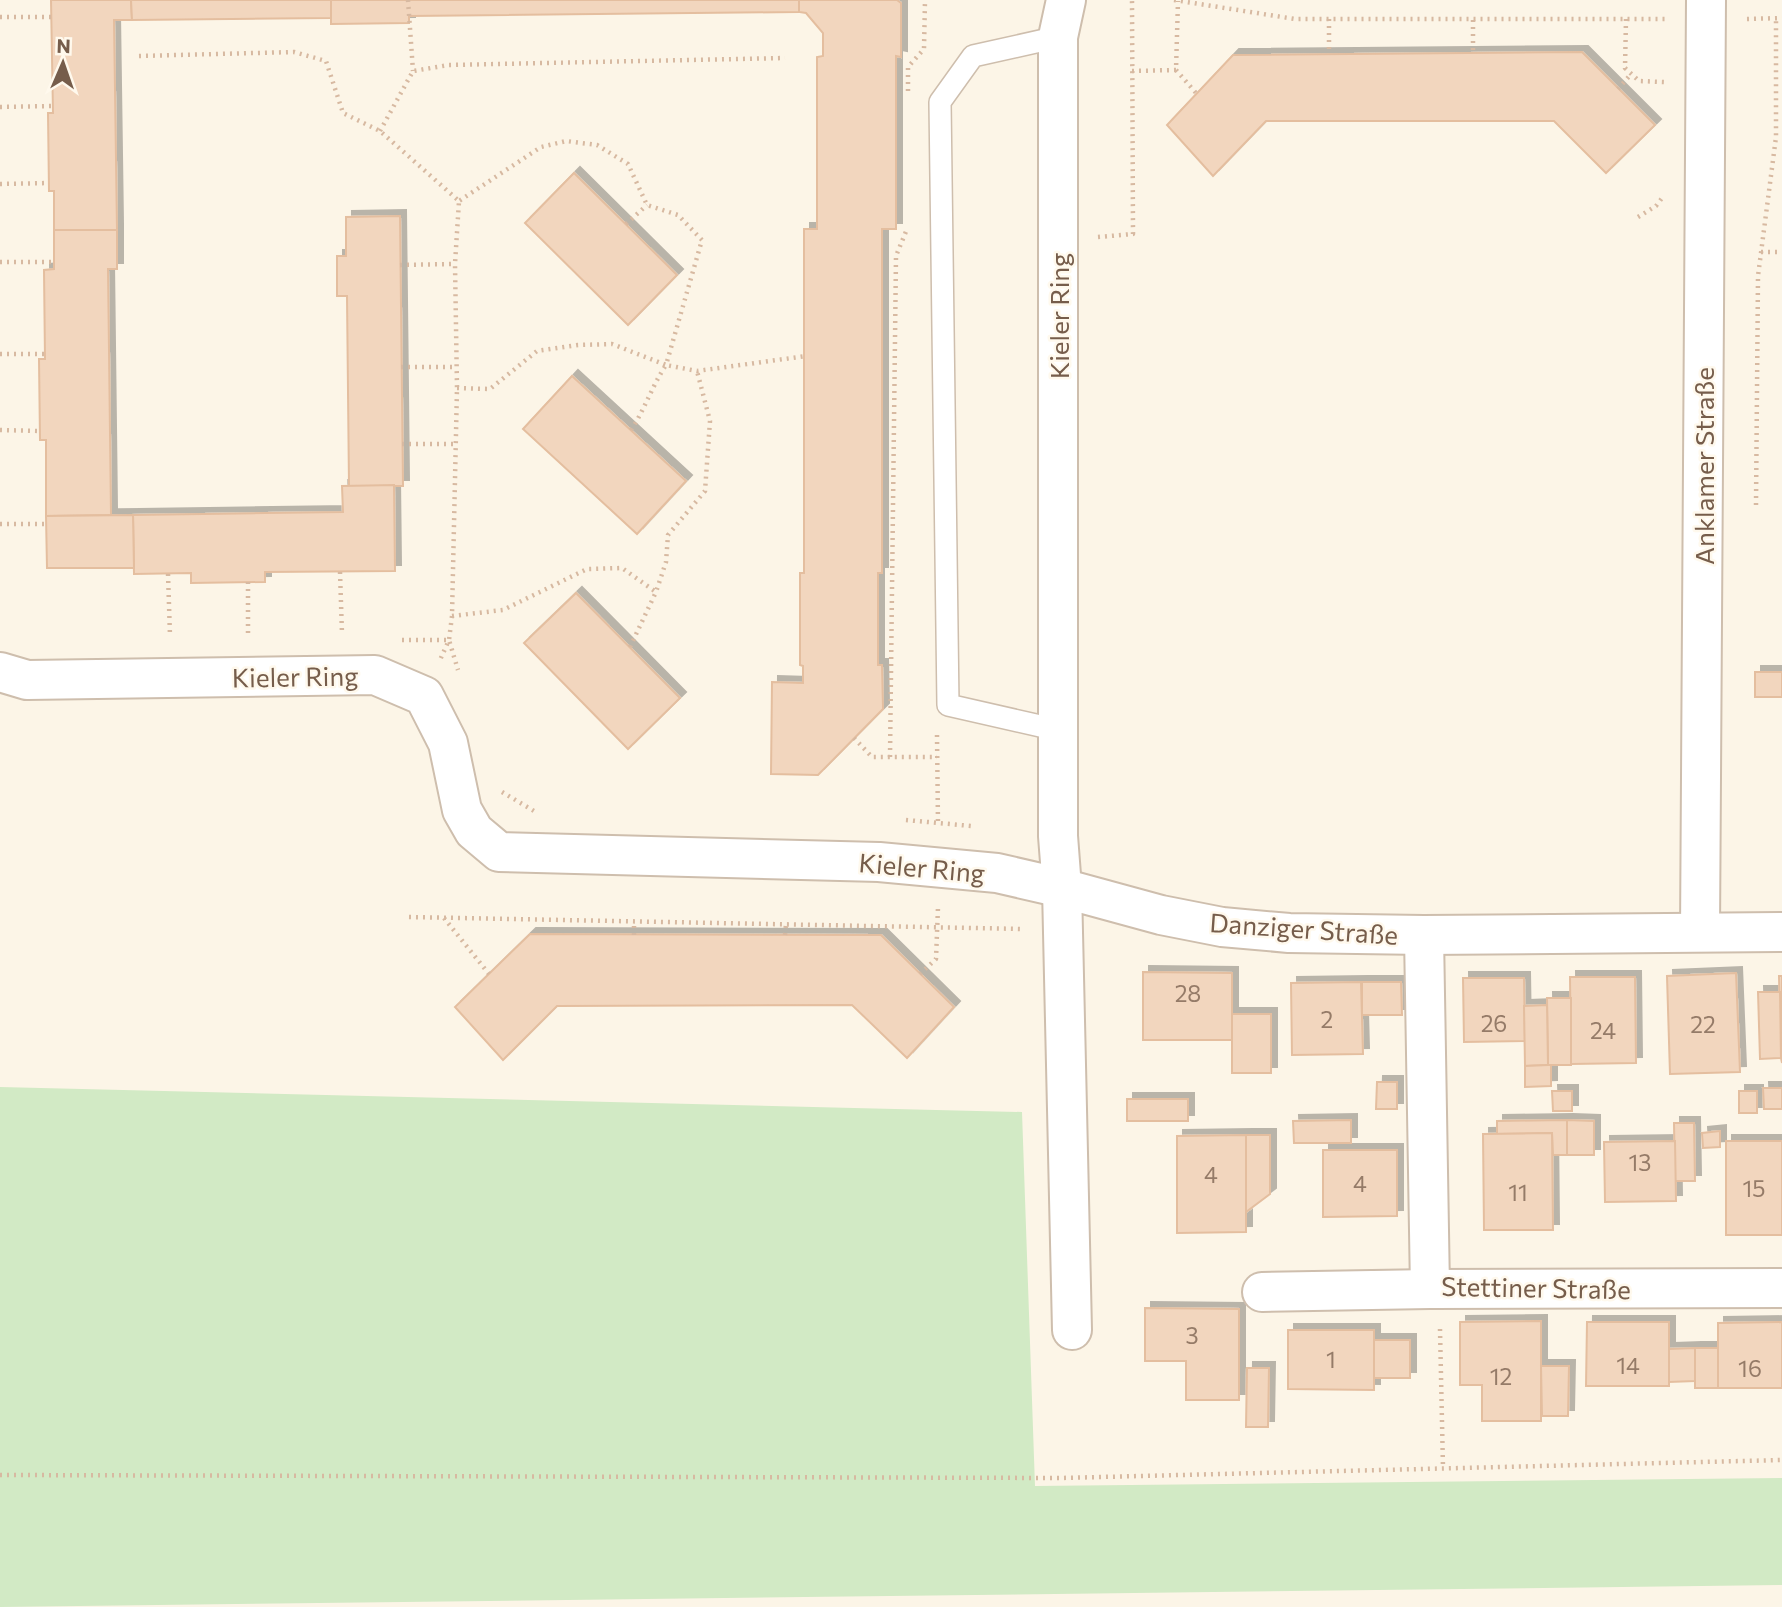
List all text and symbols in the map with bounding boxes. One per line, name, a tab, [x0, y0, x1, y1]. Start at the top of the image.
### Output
north arrow	[28, 28, 98, 98]
text: N	[56, 34, 71, 57]
street label: Kieler Ring	[1043, 253, 1074, 379]
street label: Anklamer Straße	[1688, 367, 1719, 565]
street label: Kieler Ring	[231, 659, 359, 693]
street label: Kieler Ring	[858, 846, 986, 888]
street label: Danziger Straße	[1209, 906, 1399, 950]
house number: 28	[1175, 979, 1201, 1007]
house number: 2	[1321, 1005, 1333, 1033]
house number: 26	[1481, 1009, 1507, 1037]
house number: 22	[1690, 1010, 1716, 1038]
house number: 24	[1590, 1016, 1616, 1044]
house number: 13	[1629, 1148, 1651, 1176]
house number: 4	[1204, 1160, 1218, 1188]
house number: 4	[1353, 1169, 1367, 1197]
house number: 15	[1742, 1174, 1766, 1202]
house number: 11	[1508, 1178, 1528, 1206]
street label: Stettiner Straße	[1441, 1270, 1631, 1304]
house number: 3	[1185, 1321, 1199, 1349]
house number: 1	[1326, 1345, 1336, 1373]
house number: 14	[1616, 1351, 1640, 1379]
house number: 16	[1738, 1354, 1762, 1382]
house number: 12	[1490, 1362, 1512, 1390]

